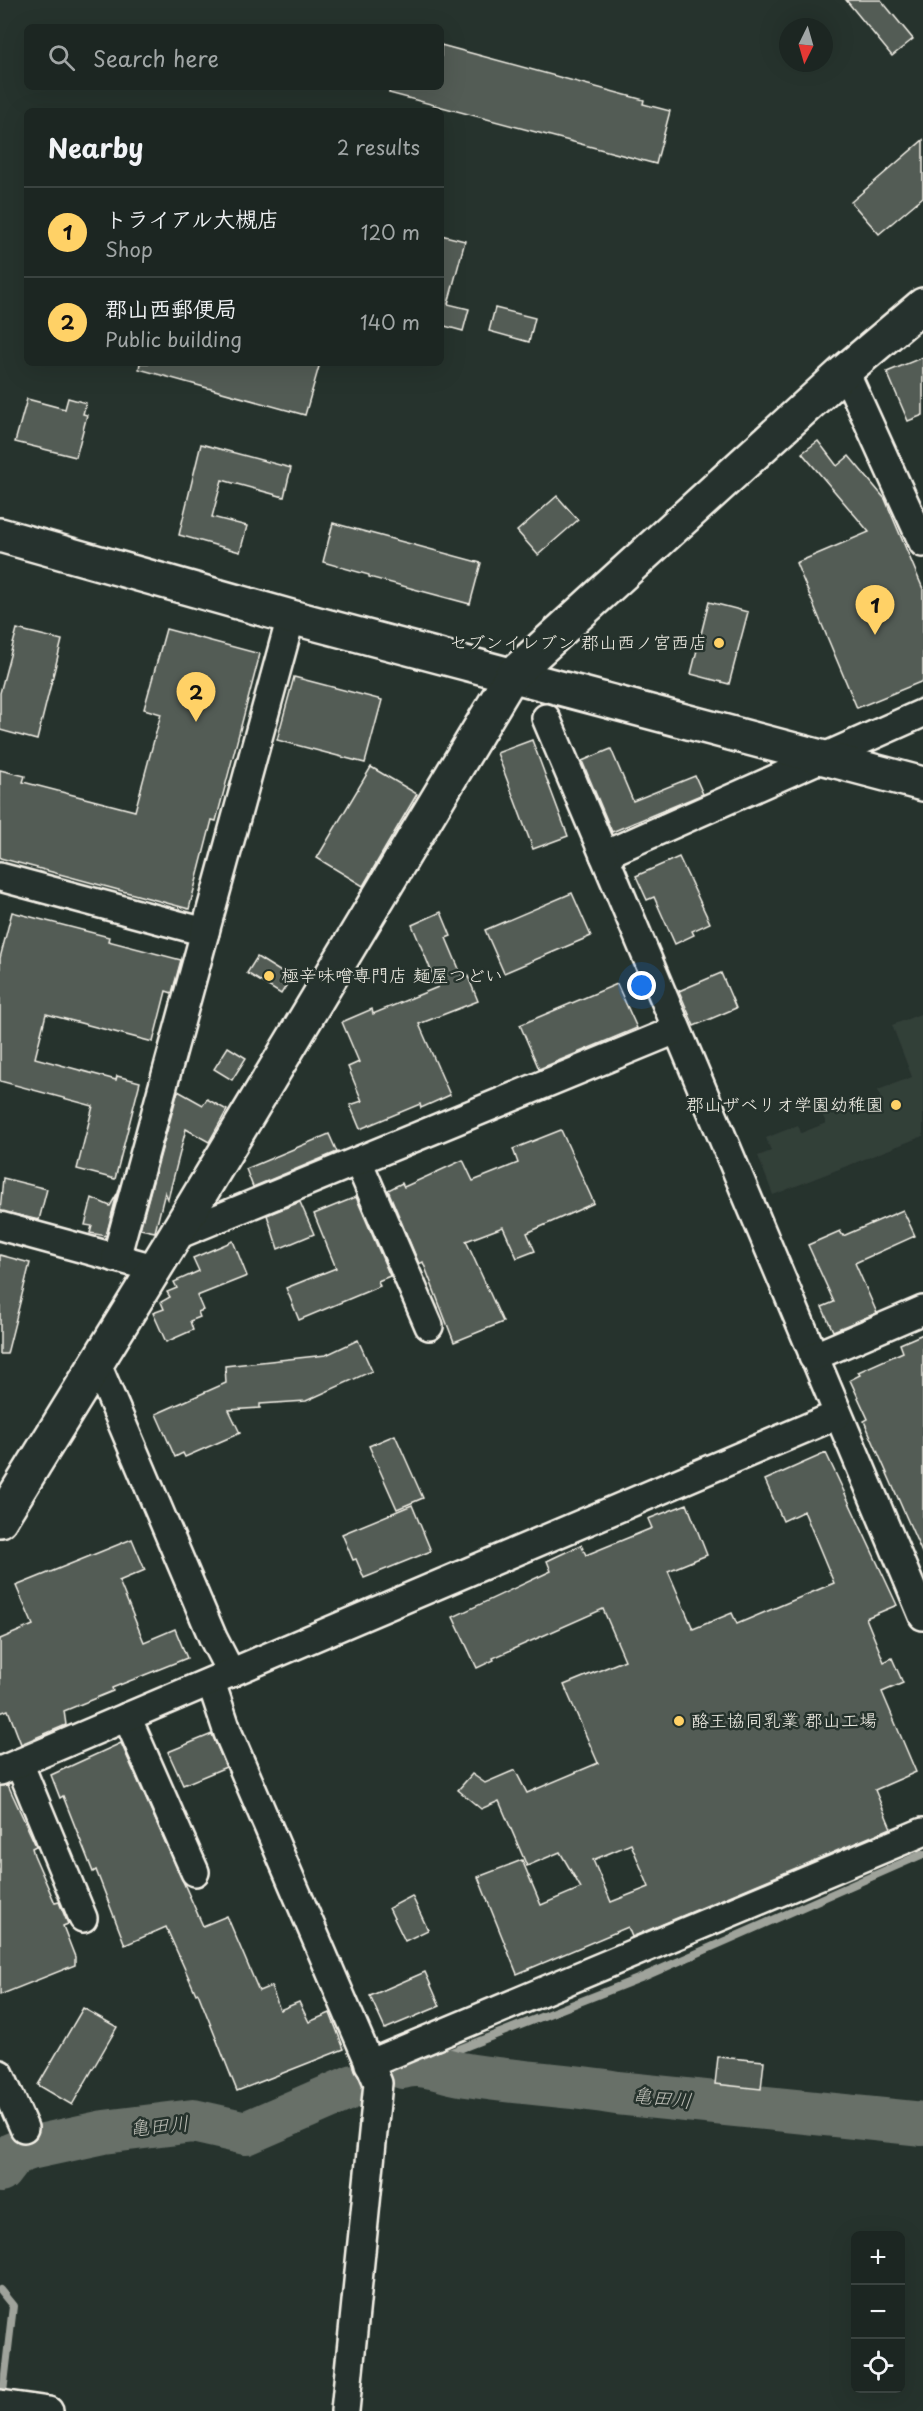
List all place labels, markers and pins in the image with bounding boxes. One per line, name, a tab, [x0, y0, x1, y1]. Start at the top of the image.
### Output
pin: 1	[856, 586, 894, 635]
place label: セブンイレブン 郡山西ノ宮西店	[449, 628, 707, 655]
marker: セブンイレブン 郡山西ノ宮西店	[712, 636, 726, 650]
pin: 2	[176, 672, 216, 722]
place label: 極辛味噌専門店 麺屋つどい	[281, 961, 503, 988]
marker: 極辛味噌専門店 麺屋つどい	[262, 969, 276, 983]
place label: 郡山ザベリオ学園幼稚園	[686, 1090, 884, 1117]
marker: 郡山ザベリオ学園幼稚園	[889, 1098, 903, 1112]
place label: 酪王協同乳業 郡山工場	[691, 1706, 877, 1733]
marker: 酪王協同乳業 郡山工場	[672, 1714, 686, 1728]

